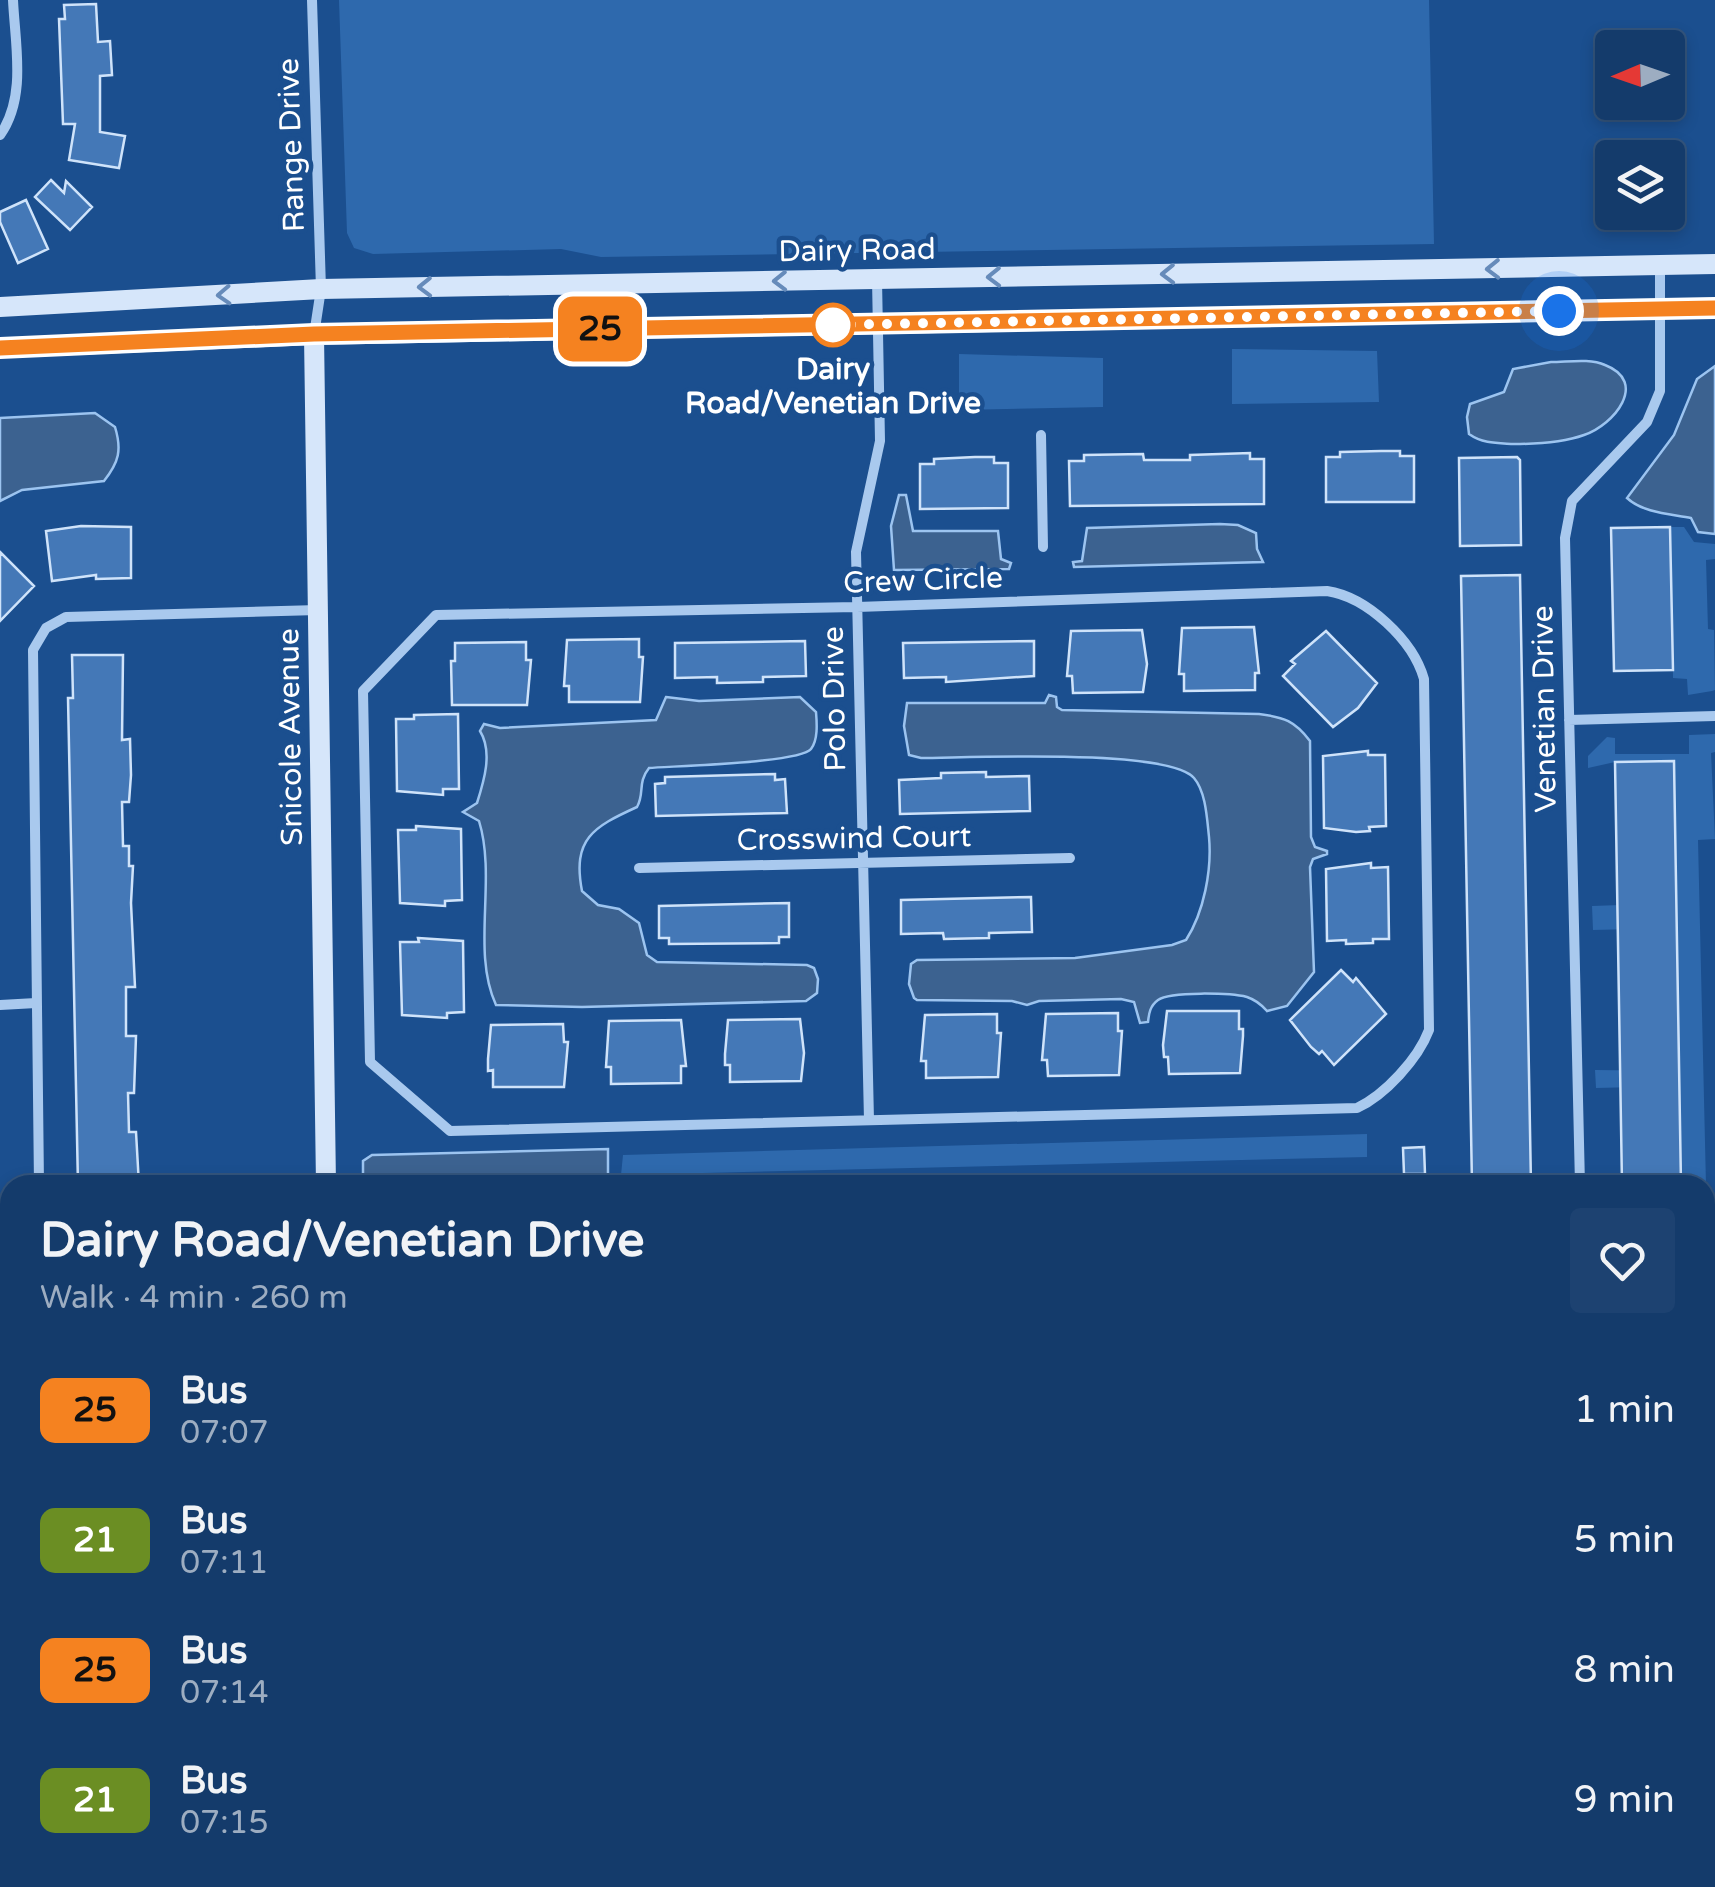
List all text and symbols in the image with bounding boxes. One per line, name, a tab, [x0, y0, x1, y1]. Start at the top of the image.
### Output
north arrow	[1595, 30, 1685, 120]
map controls	[1595, 30, 1685, 230]
street label: Range Drive	[270, 57, 313, 233]
button: layers	[1595, 140, 1685, 230]
street label: Dairy Road	[778, 231, 936, 270]
one-way arrow	[1484, 258, 1500, 279]
one-way arrow	[1159, 263, 1174, 285]
one-way arrow	[986, 266, 1002, 288]
one-way arrow	[771, 270, 786, 292]
one-way arrow	[417, 276, 432, 298]
one-way arrow	[215, 284, 231, 305]
your location	[1534, 286, 1584, 336]
line badge: 25	[555, 296, 645, 362]
marker: Dairy Road/Venetian Drive	[812, 304, 854, 346]
text: 25	[578, 308, 622, 350]
place label: Dairy Road/Venetian Drive	[685, 351, 981, 422]
street label: Crew Circle	[842, 559, 1004, 602]
street label: Venetian Drive	[1524, 605, 1565, 813]
street label: Polo Drive	[815, 626, 854, 772]
street label: Snicole Avenue	[270, 628, 311, 846]
street label: Crosswind Court	[736, 818, 972, 859]
button: heart	[1570, 1208, 1675, 1313]
text: Dairy Road/Venetian Drive	[40, 1212, 644, 1270]
text: Walk · 4 min · 260 m	[40, 1279, 348, 1317]
text: Bus	[180, 1368, 247, 1414]
text: 1 min	[1574, 1387, 1675, 1433]
text: 25	[73, 1389, 117, 1431]
text: 07:07	[180, 1414, 269, 1452]
text: Bus	[180, 1498, 247, 1544]
text: 5 min	[1574, 1517, 1675, 1563]
text: 21	[73, 1519, 117, 1561]
text: 07:11	[180, 1544, 269, 1582]
text: Bus	[180, 1628, 247, 1674]
text: 8 min	[1574, 1647, 1675, 1693]
text: 25	[73, 1649, 117, 1691]
text: 07:14	[180, 1674, 269, 1712]
text: Bus	[180, 1758, 247, 1804]
text: 9 min	[1574, 1777, 1675, 1823]
text: 21	[73, 1779, 117, 1821]
text: 07:15	[180, 1804, 269, 1842]

